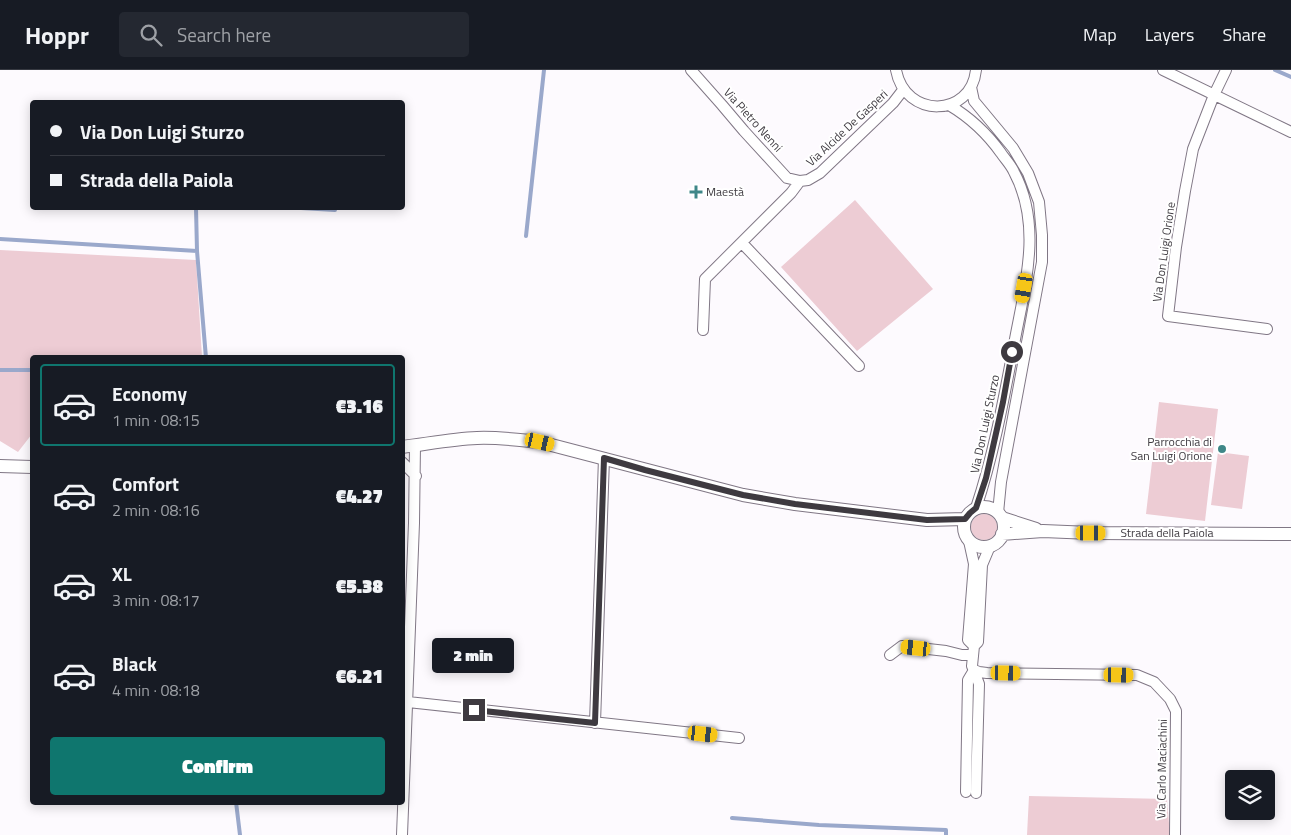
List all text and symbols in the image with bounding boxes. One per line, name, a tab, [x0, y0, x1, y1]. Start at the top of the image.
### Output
search box	[119, 12, 469, 57]
text: Hoppr	[25, 17, 89, 53]
text: Search here	[177, 20, 271, 49]
icon: search	[137, 21, 165, 49]
text: Map	[1083, 21, 1117, 48]
text: Layers	[1145, 21, 1194, 48]
text: Share	[1222, 21, 1266, 48]
street label: Via Pietro Nenni	[719, 83, 787, 156]
street label: Via Alcide De Gasperi	[802, 85, 892, 171]
text: Via Don Luigi Sturzo	[80, 117, 244, 146]
text: Strada della Paiola	[80, 165, 233, 194]
place label: Maestà	[706, 182, 744, 201]
marker: Maestà	[690, 186, 702, 198]
street label: Via Don Luigi Orione	[1147, 201, 1180, 303]
car	[1014, 272, 1033, 304]
route start	[1001, 341, 1023, 363]
street label: Via Don Luigi Sturzo	[965, 373, 1004, 475]
text: Economy	[112, 379, 187, 408]
icon: car	[52, 383, 97, 428]
text: €3.16	[336, 391, 383, 420]
text: 1 min · 08:15	[112, 408, 200, 432]
car	[523, 431, 556, 453]
place label: Parrocchia di San Luigi Orione	[1131, 432, 1212, 465]
marker: Parrocchia di San Luigi Orione	[1216, 443, 1228, 455]
text: Comfort	[112, 469, 179, 498]
icon: car	[52, 473, 97, 518]
text: €4.27	[336, 481, 383, 510]
text: 2 min · 08:16	[112, 498, 200, 522]
street label: Strada della Paiola	[1120, 523, 1214, 542]
car	[1076, 526, 1106, 541]
text: XL	[112, 559, 132, 588]
icon: car	[52, 563, 97, 608]
text: €5.38	[336, 571, 383, 600]
text: 3 min · 08:17	[112, 588, 200, 612]
callout: 2 min	[433, 638, 515, 672]
car	[900, 639, 931, 657]
text: 2 min	[453, 643, 493, 667]
text: Black	[112, 649, 157, 678]
icon: car	[52, 653, 97, 698]
text: €6.21	[336, 661, 383, 690]
car	[990, 665, 1021, 681]
car	[1103, 667, 1134, 683]
text: 4 min · 08:18	[112, 678, 200, 702]
route end	[463, 699, 485, 721]
street label: Via Carlo Maciachini	[1151, 719, 1172, 819]
car	[687, 725, 718, 743]
button: Confirm	[50, 737, 385, 795]
map controls	[1225, 770, 1275, 820]
button: layers	[1225, 770, 1275, 820]

